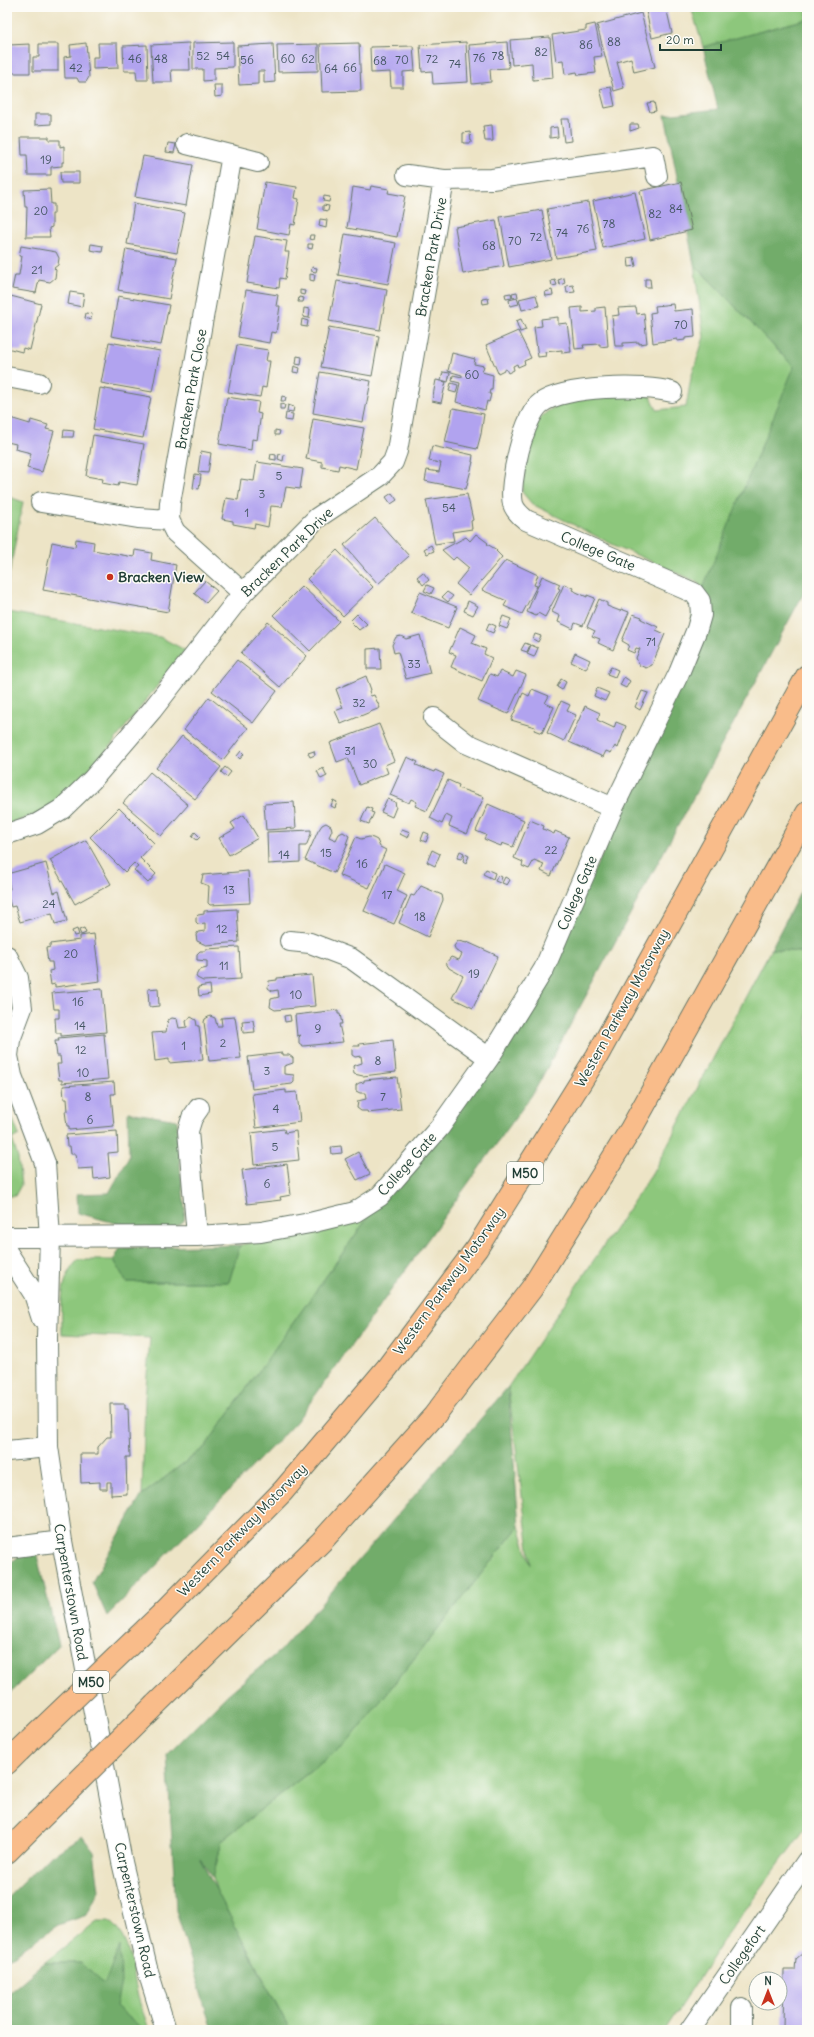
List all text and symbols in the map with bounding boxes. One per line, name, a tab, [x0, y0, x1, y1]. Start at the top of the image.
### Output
scale bar	[660, 26, 721, 52]
text: 20 m	[666, 32, 694, 47]
house number: 88	[607, 34, 621, 49]
house number: 86	[579, 37, 593, 52]
house number: 82	[534, 44, 548, 59]
house number: 52	[196, 48, 210, 63]
house number: 54	[216, 48, 230, 63]
house number: 78	[492, 48, 504, 63]
house number: 76	[473, 50, 485, 65]
house number: 46	[128, 51, 142, 66]
house number: 48	[154, 51, 168, 66]
house number: 60	[281, 51, 296, 66]
house number: 62	[301, 51, 315, 66]
house number: 72	[426, 51, 439, 66]
house number: 56	[240, 52, 254, 67]
house number: 70	[395, 52, 409, 67]
house number: 68	[373, 53, 387, 68]
house number: 74	[449, 56, 461, 71]
house number: 42	[69, 60, 83, 75]
house number: 66	[343, 60, 357, 75]
house number: 64	[324, 61, 338, 76]
house number: 19	[40, 152, 52, 167]
street label: Bracken Park Drive	[412, 196, 450, 318]
house number: 84	[669, 201, 683, 216]
house number: 20	[34, 203, 48, 218]
house number: 82	[648, 206, 662, 221]
house number: 78	[603, 216, 615, 231]
house number: 76	[577, 221, 589, 236]
house number: 74	[556, 225, 568, 240]
house number: 72	[530, 229, 543, 244]
house number: 70	[508, 233, 522, 248]
house number: 68	[482, 238, 496, 253]
house number: 21	[31, 262, 43, 277]
house number: 70	[674, 317, 688, 332]
street label: Bracken Park Close	[172, 327, 210, 451]
house number: 60	[465, 367, 480, 382]
house number: 5	[276, 468, 283, 483]
house number: 3	[259, 486, 266, 501]
house number: 54	[442, 500, 456, 515]
street label: Bracken Park Drive	[237, 503, 337, 601]
house number: 1	[245, 505, 249, 520]
street label: College Gate	[558, 527, 638, 575]
place label: Bracken View	[118, 568, 204, 586]
marker: Bracken View	[105, 572, 115, 582]
house number: 71	[646, 634, 656, 649]
house number: 33	[407, 656, 421, 671]
house number: 32	[352, 695, 366, 710]
house number: 31	[344, 743, 356, 758]
house number: 30	[363, 756, 377, 771]
house number: 22	[544, 842, 558, 857]
house number: 15	[320, 845, 332, 860]
house number: 14	[278, 847, 290, 862]
street label: College Gate	[553, 853, 601, 933]
house number: 16	[356, 856, 368, 871]
house number: 13	[223, 882, 235, 897]
house number: 17	[382, 887, 392, 902]
house number: 24	[42, 896, 56, 911]
house number: 18	[414, 909, 426, 924]
house number: 12	[216, 921, 228, 936]
street label: Western Parkway Motorway	[571, 925, 673, 1091]
house number: 20	[64, 946, 78, 961]
house number: 11	[219, 958, 229, 973]
house number: 19	[468, 966, 480, 981]
house number: 10	[290, 987, 302, 1002]
house number: 16	[72, 994, 84, 1009]
house number: 14	[74, 1018, 86, 1033]
house number: 9	[315, 1021, 322, 1036]
house number: 2	[220, 1035, 227, 1050]
house number: 1	[182, 1038, 186, 1053]
house number: 12	[75, 1042, 87, 1057]
house number: 8	[375, 1053, 382, 1068]
house number: 3	[264, 1063, 271, 1078]
house number: 10	[77, 1065, 89, 1080]
house number: 8	[85, 1089, 92, 1104]
house number: 7	[380, 1089, 386, 1104]
house number: 4	[273, 1101, 280, 1116]
house number: 6	[87, 1112, 94, 1127]
street label: College Gate	[374, 1128, 440, 1200]
house number: 5	[272, 1139, 279, 1154]
road number: M50	[507, 1162, 543, 1184]
house number: 6	[264, 1176, 271, 1191]
street label: Western Parkway Motorway	[389, 1203, 509, 1359]
street label: Western Parkway Motorway	[173, 1459, 311, 1601]
street label: Carpenterstown Road	[50, 1522, 92, 1662]
road number: M50	[73, 1671, 109, 1693]
street label: Carpenterstown Road	[111, 1841, 159, 1979]
street label: Collegefort	[715, 1921, 769, 1988]
north arrow	[748, 1971, 788, 2011]
text: N	[764, 1974, 772, 1988]

